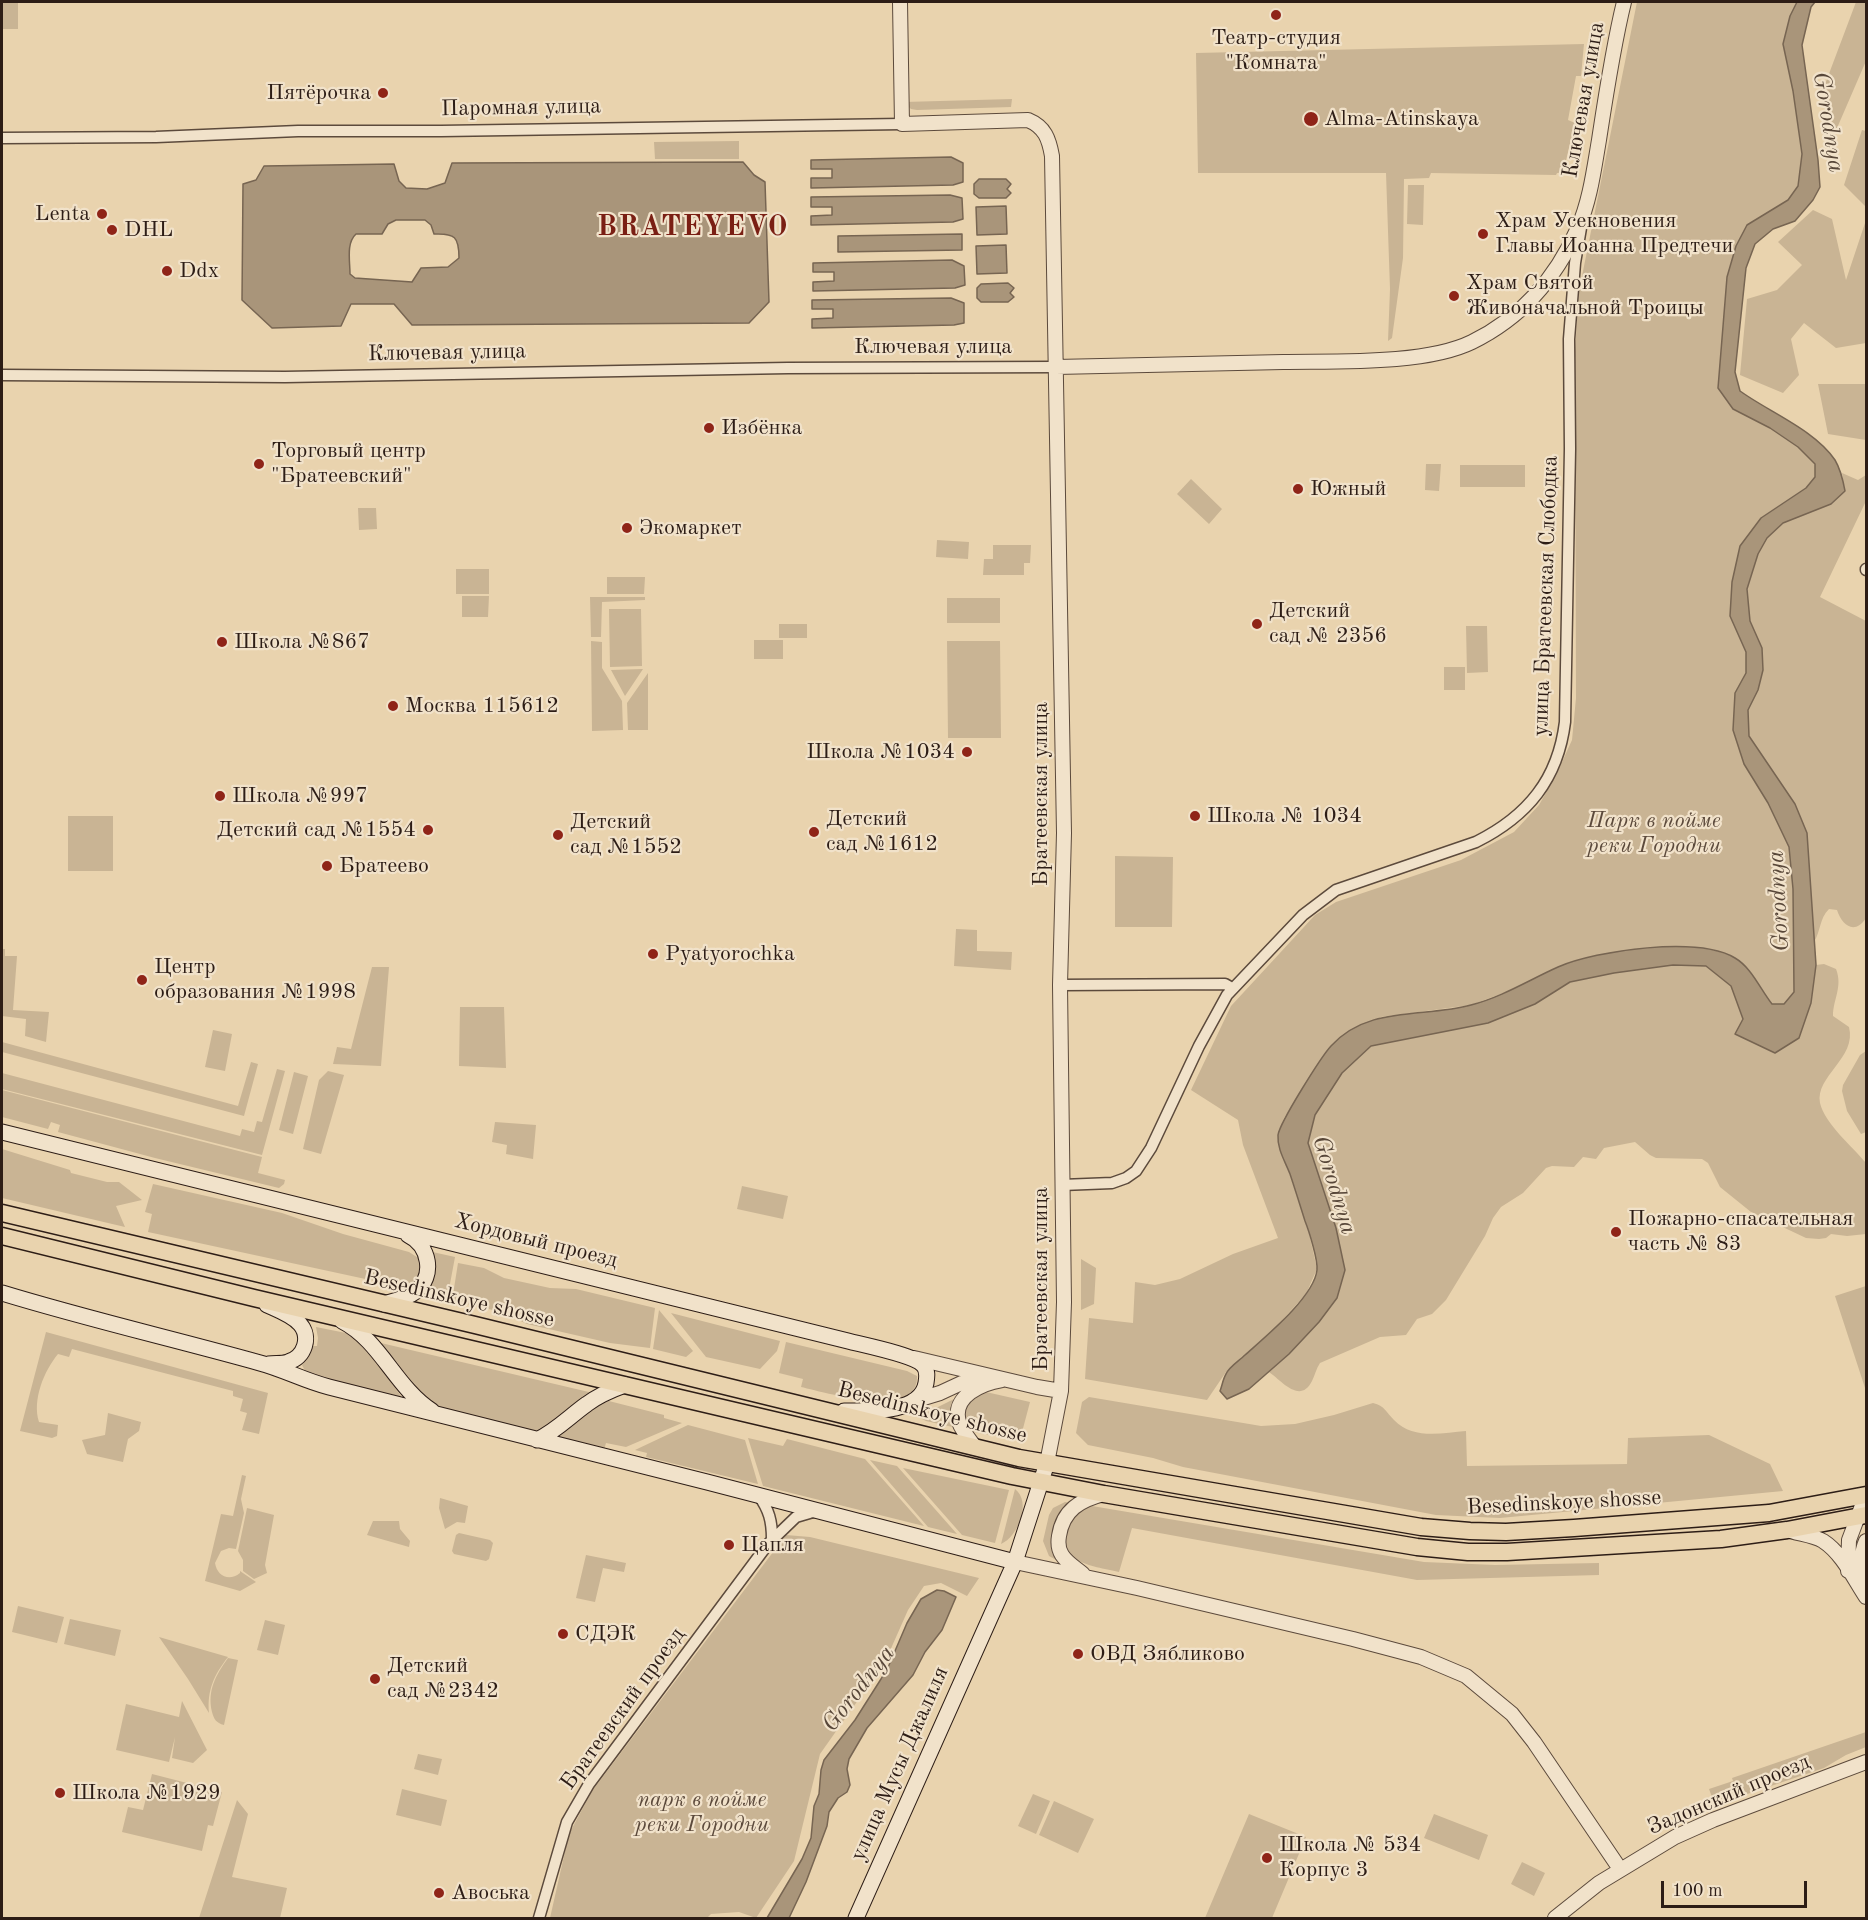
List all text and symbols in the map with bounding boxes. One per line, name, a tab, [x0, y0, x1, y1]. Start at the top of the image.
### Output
marker: Театр-студия "Комната"	[1269, 8, 1283, 22]
street label: Ключевая улица	[1557, 20, 1611, 180]
place label: Театр-студия "Комната"	[1211, 25, 1341, 76]
water label: Gorodnya	[1806, 69, 1850, 175]
place label: Пятёрочка	[267, 80, 371, 106]
marker: Пятёрочка	[376, 86, 390, 100]
street label: Паромная улица	[441, 93, 601, 123]
place label: Alma-Atinskaya	[1324, 106, 1479, 132]
marker: Alma-Atinskaya	[1302, 110, 1320, 128]
place label: Lenta	[35, 201, 90, 227]
marker: Lenta	[95, 207, 109, 221]
place label: Храм Усекновения Главы Иоанна Предтечи	[1495, 208, 1733, 260]
district label: BRATEYEVO	[597, 211, 789, 245]
place label: DHL	[124, 217, 173, 243]
marker: DHL	[105, 223, 119, 237]
marker: Храм Усекновения Главы Иоанна Предтечи	[1476, 227, 1490, 241]
place label: Ddx	[179, 258, 219, 284]
marker: Ddx	[160, 264, 174, 278]
place label: Храм Святой Живоначальной Троицы	[1466, 270, 1704, 322]
marker: Храм Святой Живоначальной Троицы	[1447, 289, 1461, 303]
street label: Ключевая улица	[854, 334, 1012, 360]
street label: Ключевая улица	[368, 338, 526, 368]
place label: Избёнка	[721, 415, 802, 441]
marker: Избёнка	[702, 421, 716, 435]
place label: Торговый центр "Братеевский"	[271, 438, 426, 490]
street label: улица Братеевская Слободка	[1528, 455, 1564, 737]
marker: Торговый центр "Братеевский"	[252, 457, 266, 471]
place label: Южный	[1310, 476, 1386, 502]
marker: Южный	[1291, 482, 1305, 496]
place label: Экомаркет	[639, 515, 742, 541]
marker: Экомаркет	[620, 521, 634, 535]
place label: Детский сад № 2356	[1269, 598, 1387, 650]
marker: Детский сад № 2356	[1250, 617, 1264, 631]
place label: Школа №867	[234, 629, 370, 655]
marker: Школа №867	[215, 635, 229, 649]
place label: Москва 115612	[405, 693, 559, 719]
marker: Москва 115612	[386, 699, 400, 713]
street label: Братеевская улица	[1028, 702, 1054, 886]
place label: Школа №1034	[806, 739, 955, 765]
marker: Школа №1034	[960, 745, 974, 759]
place label: Школа №997	[232, 783, 368, 809]
marker: Школа №997	[213, 789, 227, 803]
place label: Школа № 1034	[1207, 803, 1362, 829]
place label: Детский сад №1612	[826, 806, 938, 858]
park label: Парк в пойме реки Городни	[1587, 808, 1721, 860]
place label: Детский сад №1552	[570, 809, 682, 860]
marker: Школа № 1034	[1188, 809, 1202, 823]
place label: Детский сад №1554	[217, 817, 416, 843]
marker: Детский сад №1554	[421, 823, 435, 837]
marker: Детский сад №1612	[807, 825, 821, 839]
marker: Детский сад №1552	[551, 828, 565, 842]
water label: Gorodnya	[1762, 849, 1796, 953]
place label: Братеево	[339, 853, 429, 879]
marker: Братеево	[320, 859, 334, 873]
place label: Pyatyorochka	[665, 941, 795, 967]
marker: Pyatyorochka	[646, 947, 660, 961]
place label: Центр образования №1998	[154, 954, 356, 1005]
marker: Центр образования №1998	[135, 973, 149, 987]
water label: Gorodnya	[1305, 1132, 1363, 1238]
street label: Братеевская улица	[1028, 1187, 1054, 1371]
place label: Пожарно-спасательная часть № 83	[1628, 1206, 1853, 1258]
street label: Хордовый проезд	[452, 1208, 620, 1274]
marker: Пожарно-спасательная часть № 83	[1609, 1225, 1623, 1239]
street label: Besedinskoye shosse	[361, 1264, 557, 1334]
street label: Besedinskoye shosse	[834, 1377, 1030, 1449]
street label: Besedinskoye shosse	[1466, 1485, 1662, 1521]
place label: Цапля	[741, 1532, 804, 1558]
marker: Цапля	[722, 1538, 736, 1552]
place label: СДЭК	[575, 1621, 636, 1647]
street label: Братеевский проезд	[555, 1623, 691, 1795]
marker: СДЭК	[556, 1627, 570, 1641]
water label: Gorodnya	[816, 1640, 902, 1738]
place label: ОВД Зябликово	[1090, 1641, 1245, 1667]
marker: ОВД Зябликово	[1071, 1647, 1085, 1661]
place label: Детский сад №2342	[387, 1653, 499, 1705]
street label: улица Мусы Джалиля	[845, 1663, 955, 1865]
marker: Детский сад №2342	[368, 1672, 382, 1686]
street label: Задонский проезд	[1644, 1749, 1814, 1841]
place label: Школа №1929	[72, 1780, 221, 1806]
marker: Школа №1929	[53, 1786, 67, 1800]
park label: парк в пойме реки Городни	[635, 1787, 769, 1838]
place label: Школа № 534 Корпус 3	[1279, 1832, 1421, 1884]
marker: Школа № 534 Корпус 3	[1260, 1851, 1274, 1865]
scale bar	[1664, 1869, 1810, 1907]
place label: Авоська	[451, 1880, 530, 1906]
text: 100 m	[1672, 1882, 1723, 1900]
marker: Авоська	[432, 1886, 446, 1900]

